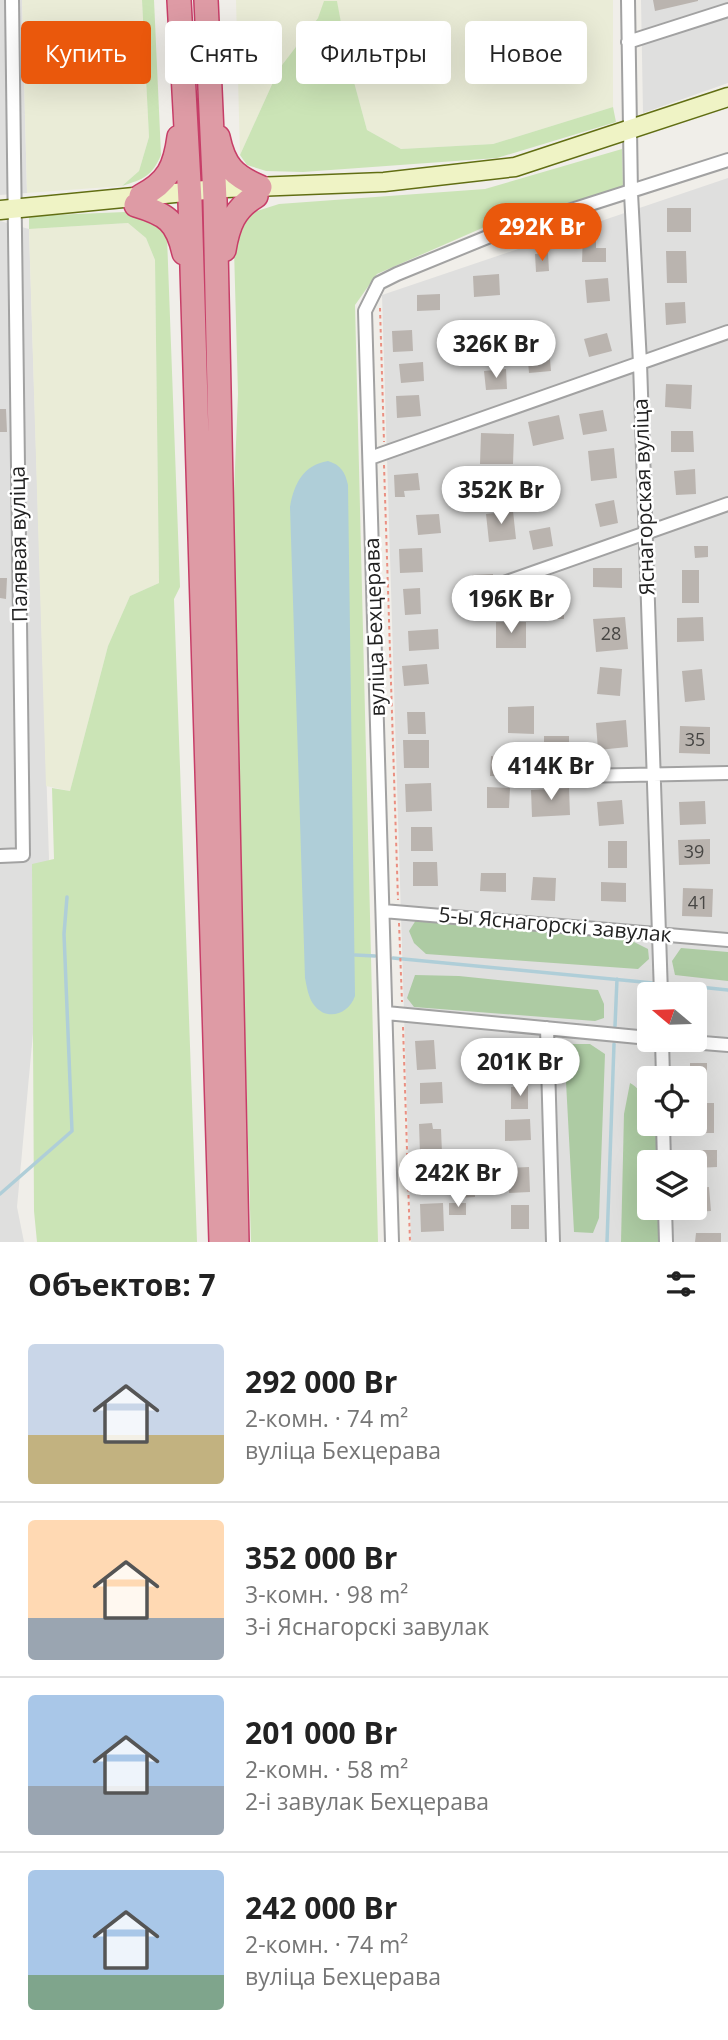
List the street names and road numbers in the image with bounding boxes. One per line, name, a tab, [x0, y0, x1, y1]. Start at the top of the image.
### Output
street label: Яснагорская вуліца	[626, 398, 660, 596]
street label: Палявая вуліца	[3, 466, 33, 622]
street label: вуліца Бехцерава	[357, 537, 391, 717]
street label: 5-ы Яснагорскі завулак	[437, 900, 673, 948]

